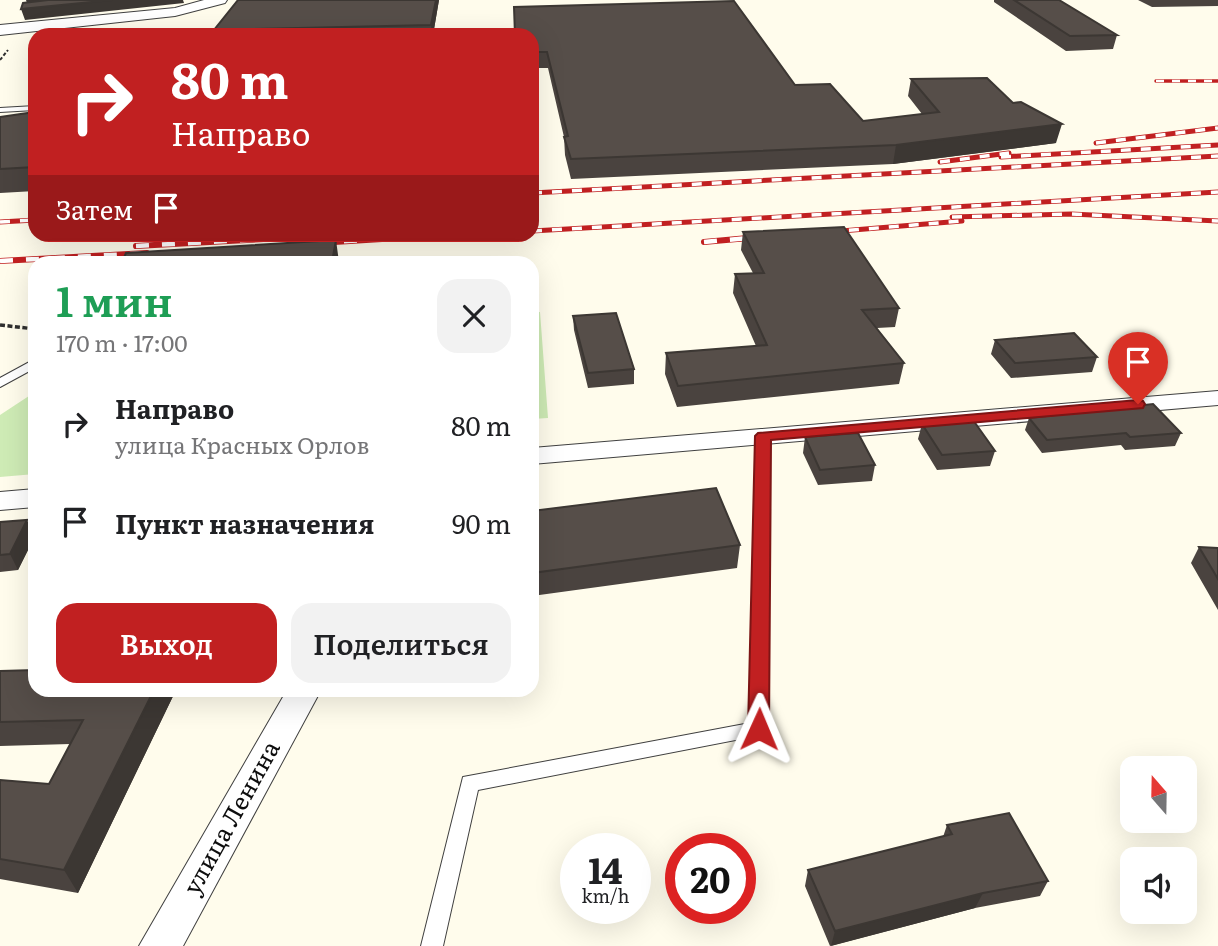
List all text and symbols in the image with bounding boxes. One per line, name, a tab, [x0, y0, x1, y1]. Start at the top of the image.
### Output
text: 80 m	[171, 41, 289, 114]
icon: right	[56, 56, 147, 147]
text: Направо	[171, 108, 311, 156]
text: Затем	[56, 189, 133, 228]
icon: arrive	[147, 189, 185, 227]
text: 1 мин	[56, 268, 173, 330]
button: close	[437, 279, 511, 353]
text: 170 m · 17:00	[56, 325, 188, 359]
pin	[1108, 332, 1168, 404]
icon: arrive	[1119, 343, 1157, 381]
text: Направо	[115, 388, 234, 427]
icon: right	[56, 405, 94, 443]
text: 80 m	[451, 405, 511, 444]
text: улица Красных Орлов	[115, 427, 369, 461]
icon: arrive	[56, 503, 94, 541]
text: Пункт назначения	[115, 503, 374, 542]
text: 90 m	[452, 503, 511, 542]
button: Выход	[56, 603, 277, 683]
button: Поделиться	[291, 603, 511, 683]
position arrow	[722, 692, 796, 766]
street label: улица Ленина	[173, 733, 287, 900]
north arrow	[1120, 756, 1197, 833]
map controls	[1120, 756, 1197, 924]
speed limit sign: 20	[665, 833, 756, 924]
text: 14	[588, 843, 623, 895]
button: sound	[1120, 847, 1197, 924]
text: km/h	[582, 882, 629, 909]

